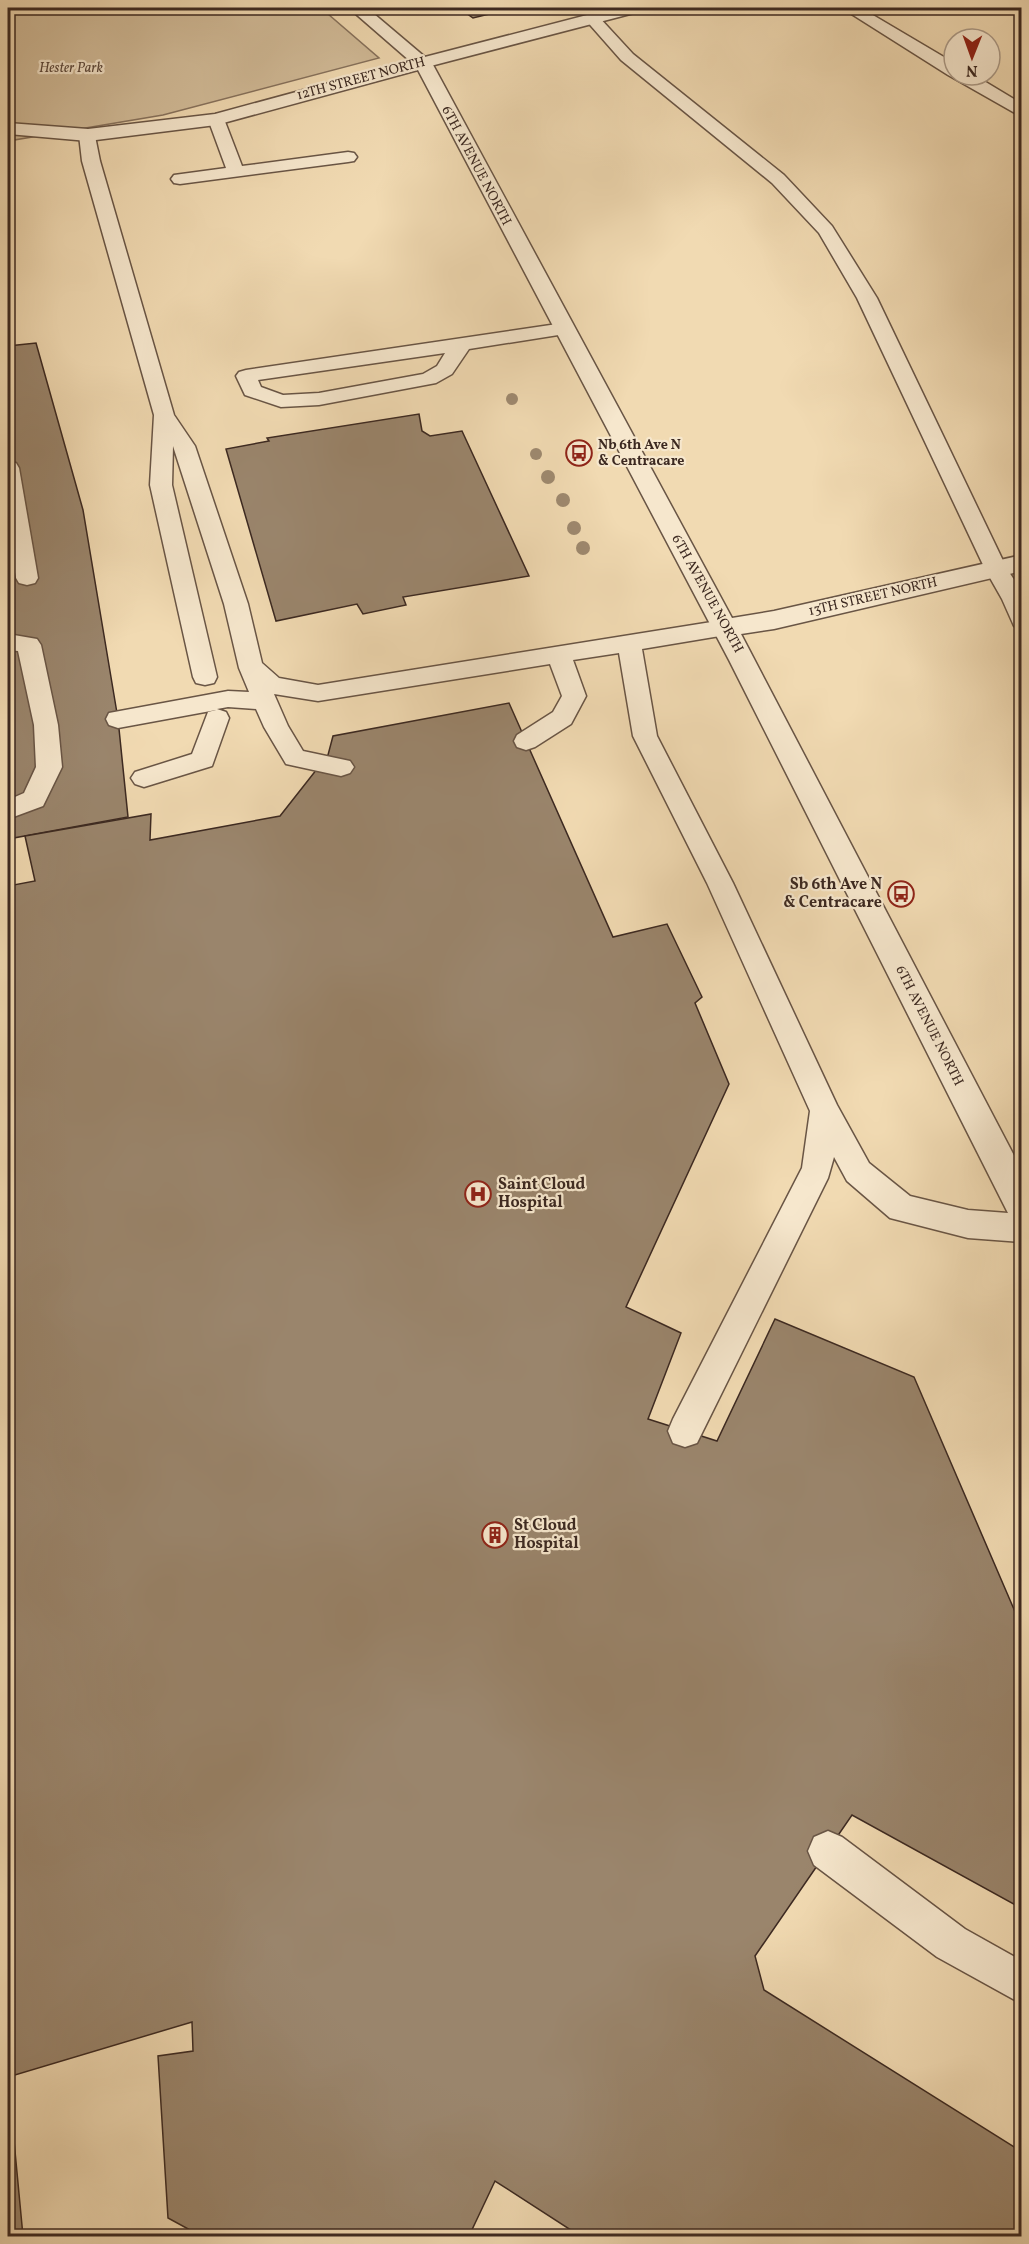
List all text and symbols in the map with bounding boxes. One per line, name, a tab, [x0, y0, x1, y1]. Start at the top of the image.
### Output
north arrow	[942, 27, 1002, 87]
street label: 12TH STREET NORTH	[295, 53, 427, 105]
park label: Hester Park	[39, 59, 104, 78]
text: N	[965, 59, 978, 81]
street label: 6TH AVENUE NORTH	[436, 103, 516, 229]
place label: Nb 6th Ave N & Centracare	[598, 436, 684, 471]
bus stop icon: Nb 6th Ave N & Centracare	[564, 438, 594, 468]
street label: 6TH AVENUE NORTH	[667, 531, 747, 657]
street label: 13TH STREET NORTH	[807, 573, 939, 621]
place label: Sb 6th Ave N & Centracare	[783, 874, 882, 914]
bus stop icon: Sb 6th Ave N & Centracare	[886, 879, 916, 909]
street label: 6TH AVENUE NORTH	[890, 963, 968, 1089]
place label: Saint Cloud Hospital	[498, 1174, 586, 1214]
hospital icon: Saint Cloud Hospital	[463, 1179, 493, 1209]
place label: St Cloud Hospital	[514, 1515, 579, 1555]
building icon: St Cloud Hospital	[480, 1520, 510, 1550]

